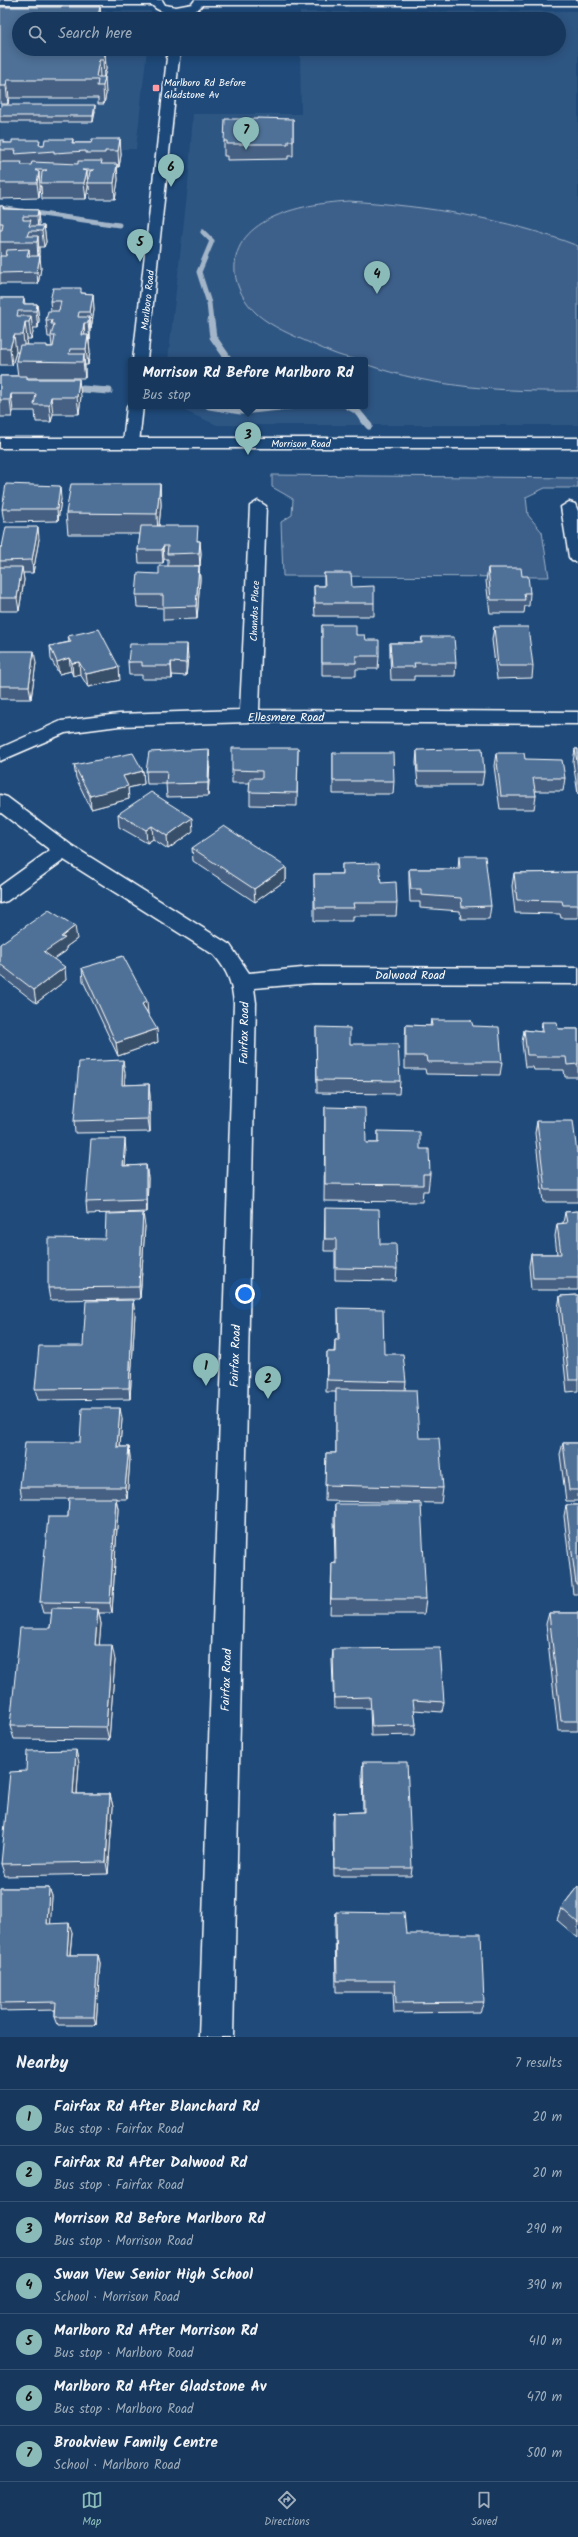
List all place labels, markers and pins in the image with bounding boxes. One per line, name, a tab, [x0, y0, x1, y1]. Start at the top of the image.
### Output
place label: Marlboro Rd Before Gladstone Av	[164, 75, 246, 103]
marker: Marlboro Rd Before Gladstone Av	[151, 83, 161, 93]
pin: 7	[233, 117, 259, 150]
pin: 6	[158, 154, 184, 187]
pin: 5	[127, 229, 153, 262]
pin: 4	[364, 261, 390, 294]
pin: 3	[235, 422, 261, 455]
pin: 1	[193, 1353, 219, 1386]
pin: 2	[255, 1366, 281, 1399]

